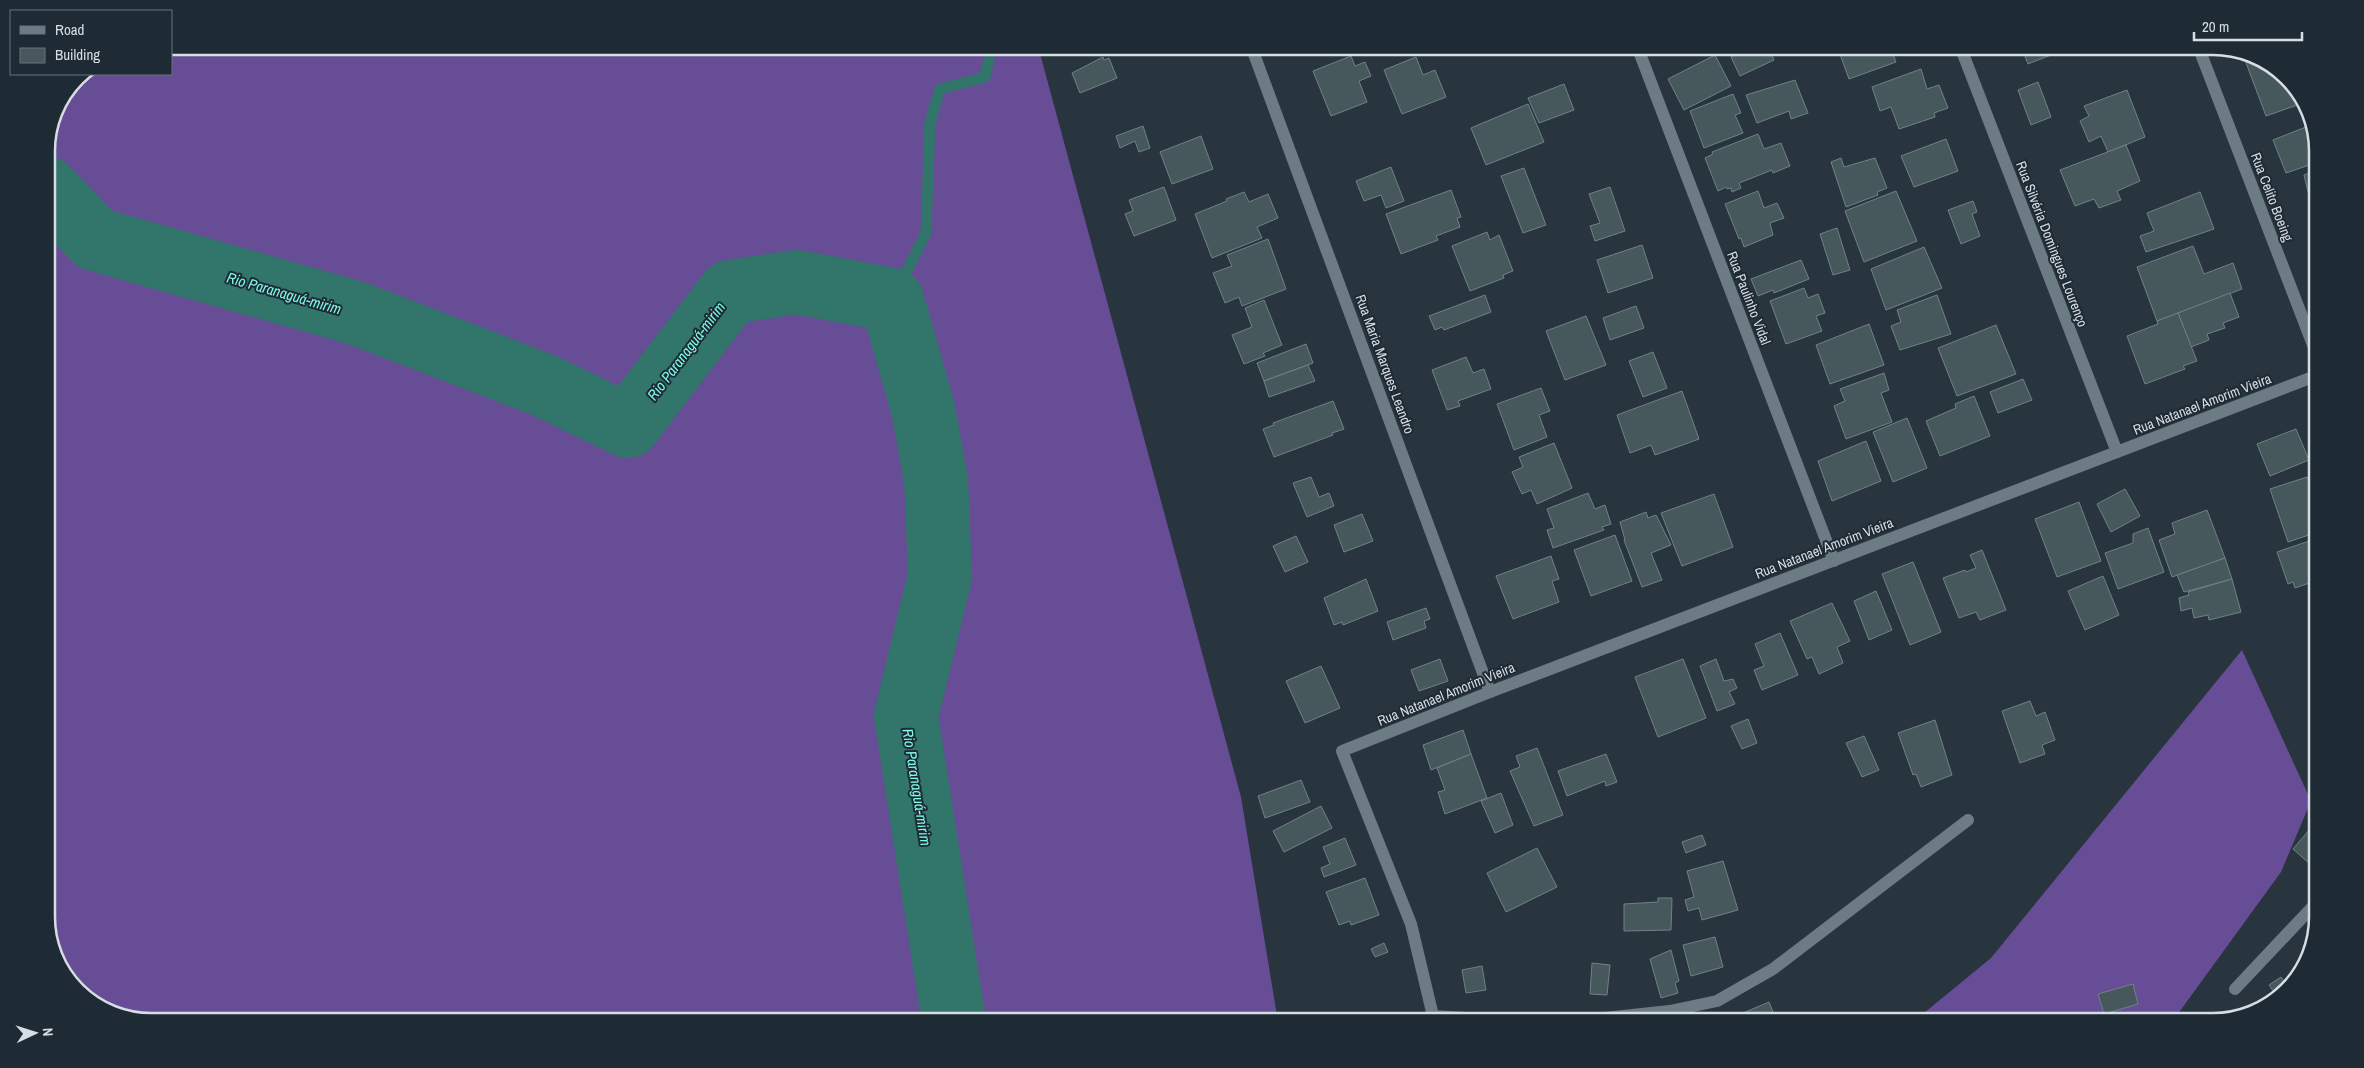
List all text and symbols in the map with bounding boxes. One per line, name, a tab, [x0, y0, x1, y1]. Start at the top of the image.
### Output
legend	[10, 10, 172, 75]
scale bar	[2194, 10, 2302, 42]
text: 20 m	[2202, 16, 2229, 37]
text: Road	[55, 19, 84, 40]
text: Building	[55, 44, 100, 65]
street label: Rua Celito Boeing	[2247, 150, 2297, 245]
street label: Rua Silvéria Domingues Lourenço	[2012, 159, 2092, 329]
street label: Rua Paulinho Vidal	[1723, 249, 1775, 347]
water label: Rio Paranaguá-mirim	[224, 267, 344, 319]
street label: Rua Maria Marques Leandro	[1351, 292, 1419, 436]
water label: Rio Paranaguá-mirim	[642, 297, 730, 405]
street label: Rua Natanael Amorim Vieira	[2130, 369, 2274, 439]
street label: Rua Natanael Amorim Vieira	[1752, 513, 1896, 583]
street label: Rua Natanael Amorim Vieira	[1375, 658, 1518, 730]
water label: Rio Paranaguá-mirim	[897, 727, 937, 847]
north arrow	[10, 1008, 60, 1058]
text: N	[39, 1027, 57, 1037]

